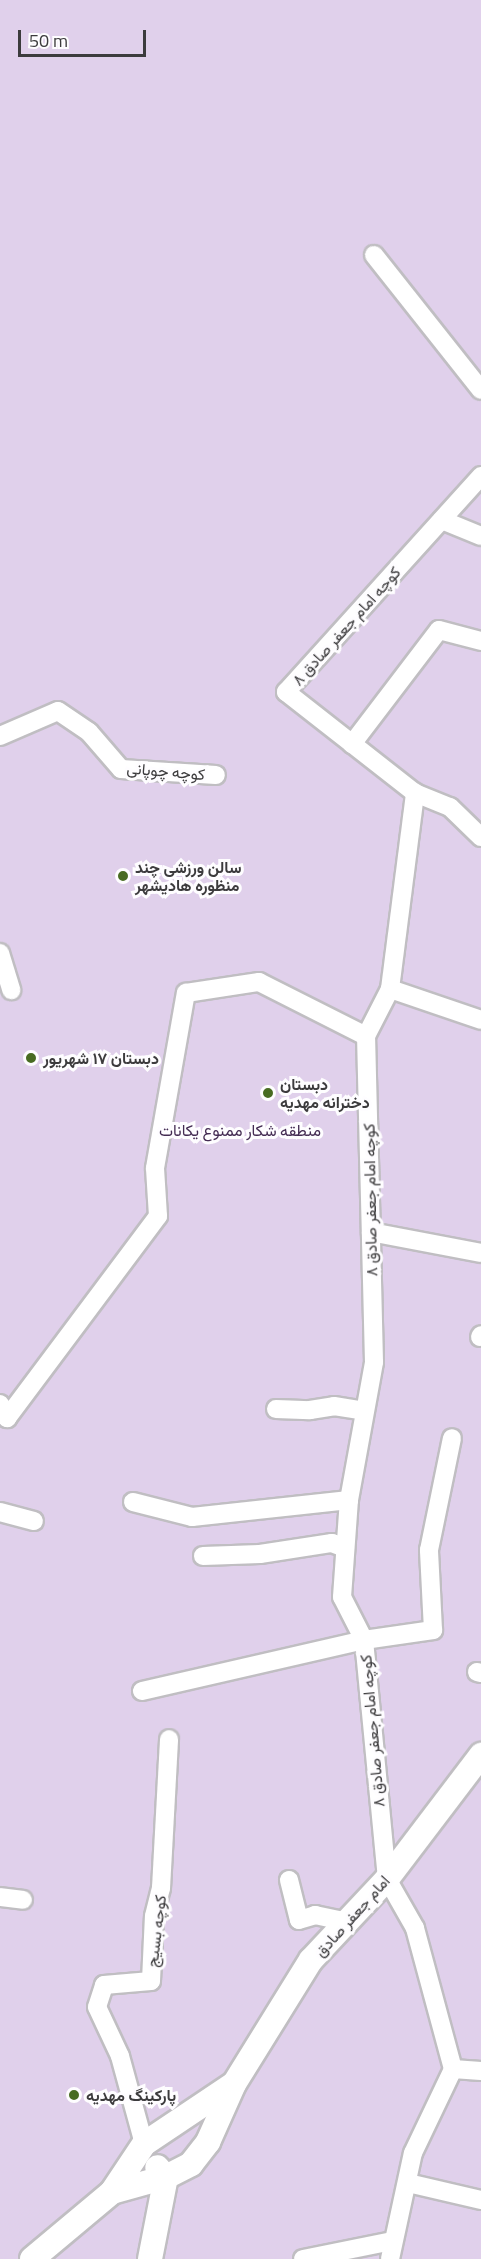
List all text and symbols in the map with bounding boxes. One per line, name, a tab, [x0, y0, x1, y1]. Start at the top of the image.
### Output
scale bar	[21, 18, 148, 56]
text: 50 m	[29, 27, 68, 54]
street label: کوچه امام جعفر صادق ۸	[288, 563, 404, 689]
street label: کوچه چوپانی	[126, 758, 206, 784]
place label: سالن ورزشی چند منظوره هادیشهر	[135, 857, 242, 895]
marker: سالن ورزشی چند منظوره هادیشهر	[116, 869, 130, 883]
place label: دبستان ۱۷ شهریور	[43, 1048, 159, 1068]
marker: دبستان ۱۷ شهریور	[24, 1051, 38, 1065]
place label: دبستان دخترانه مهدیه	[280, 1074, 370, 1112]
marker: دبستان دخترانه مهدیه	[261, 1086, 275, 1100]
park label: منطقه شکار ممنوع یکانات	[159, 1120, 321, 1140]
street label: کوچه امام جعفر صادق ۸	[359, 1123, 381, 1277]
street label: کوچه امام جعفر صادق ۸	[356, 1654, 388, 1808]
street label: امام جعفر صادق	[310, 1871, 394, 1961]
street label: کوچه بسیج	[142, 1894, 170, 1968]
place label: پارکینگ مهدیه	[86, 2085, 176, 2105]
marker: پارکینگ مهدیه	[67, 2088, 81, 2102]

